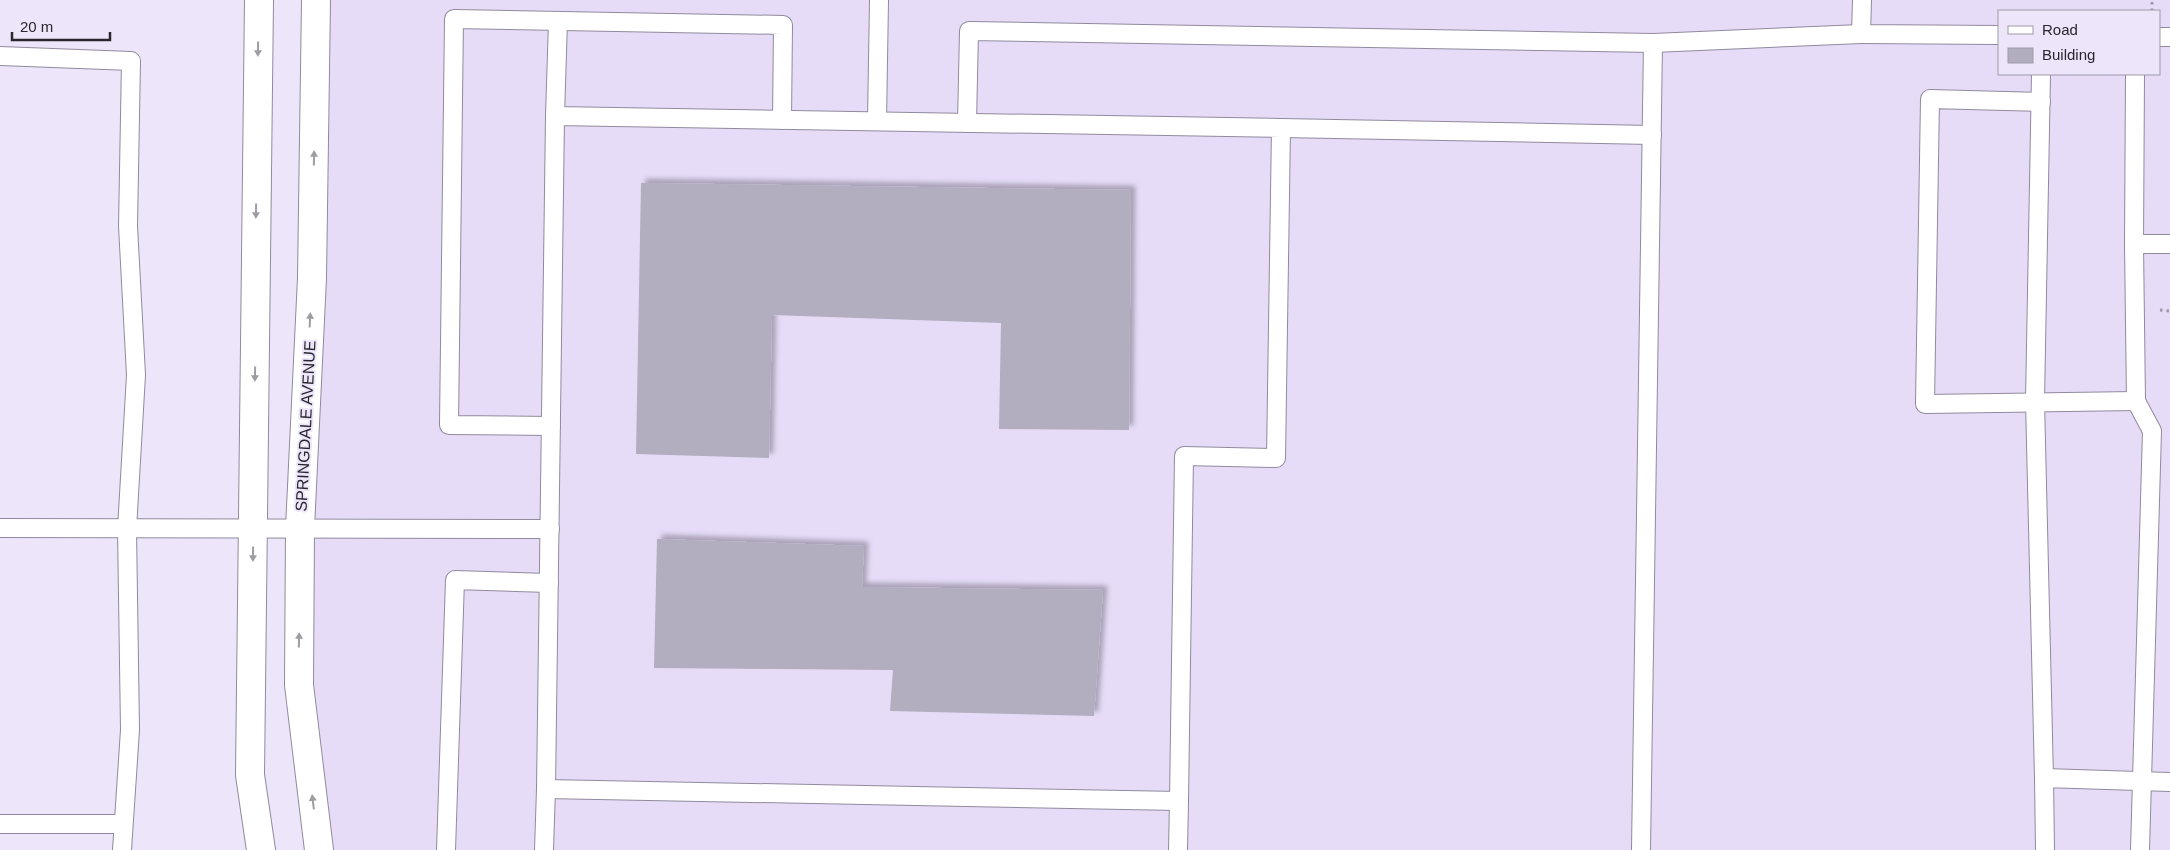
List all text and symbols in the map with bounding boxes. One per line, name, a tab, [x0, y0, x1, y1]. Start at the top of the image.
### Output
scale bar	[12, 10, 110, 42]
legend	[1998, 10, 2160, 75]
text: 20 m	[20, 18, 53, 35]
text: Road	[2042, 21, 2078, 38]
one-way arrow	[254, 41, 262, 57]
text: Building	[2042, 46, 2095, 63]
one-way arrow	[310, 150, 318, 166]
one-way arrow	[252, 203, 260, 219]
one-way arrow	[307, 312, 315, 328]
street label: SPRINGDALE AVENUE	[293, 340, 318, 512]
one-way arrow	[250, 366, 258, 382]
one-way arrow	[249, 546, 257, 562]
one-way arrow	[295, 632, 303, 648]
one-way arrow	[309, 793, 317, 809]

